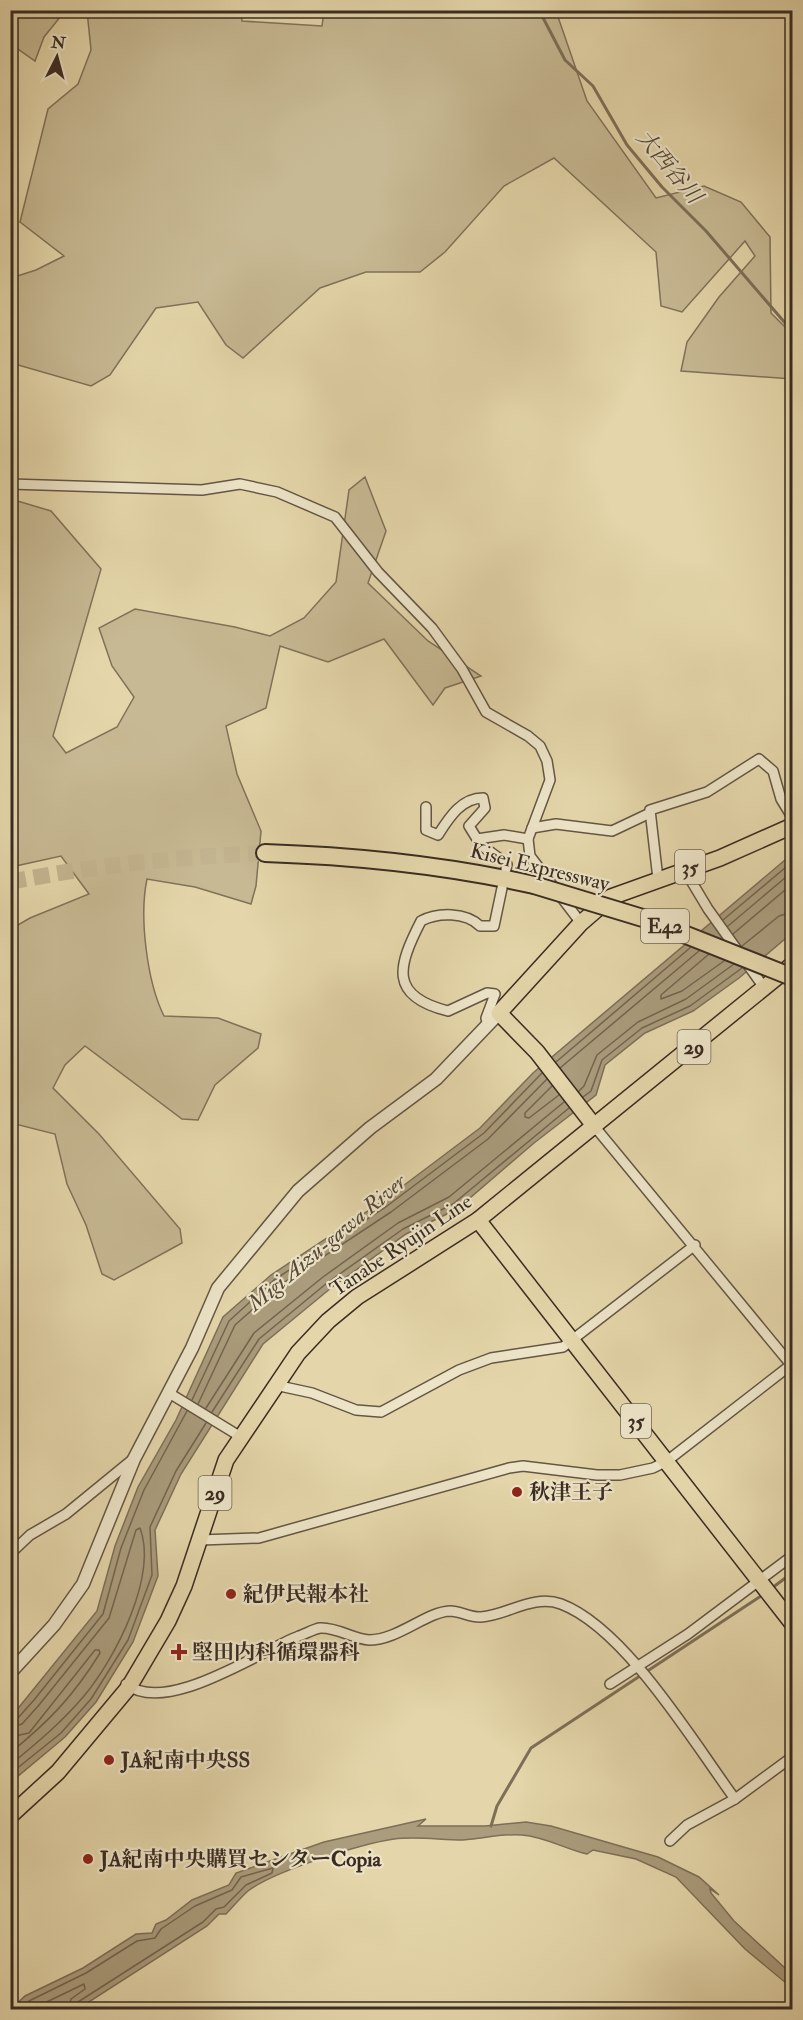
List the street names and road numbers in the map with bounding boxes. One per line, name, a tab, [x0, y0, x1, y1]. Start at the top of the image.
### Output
street label: Kisei Expressway	[467, 837, 613, 898]
road number: 35	[675, 850, 705, 884]
road number: E42	[641, 909, 689, 943]
road number: 29	[678, 1030, 710, 1064]
street label: Tanabe Ryujin Line	[325, 1188, 478, 1303]
road number: 35	[621, 1404, 651, 1438]
road number: 29	[198, 1476, 232, 1510]

